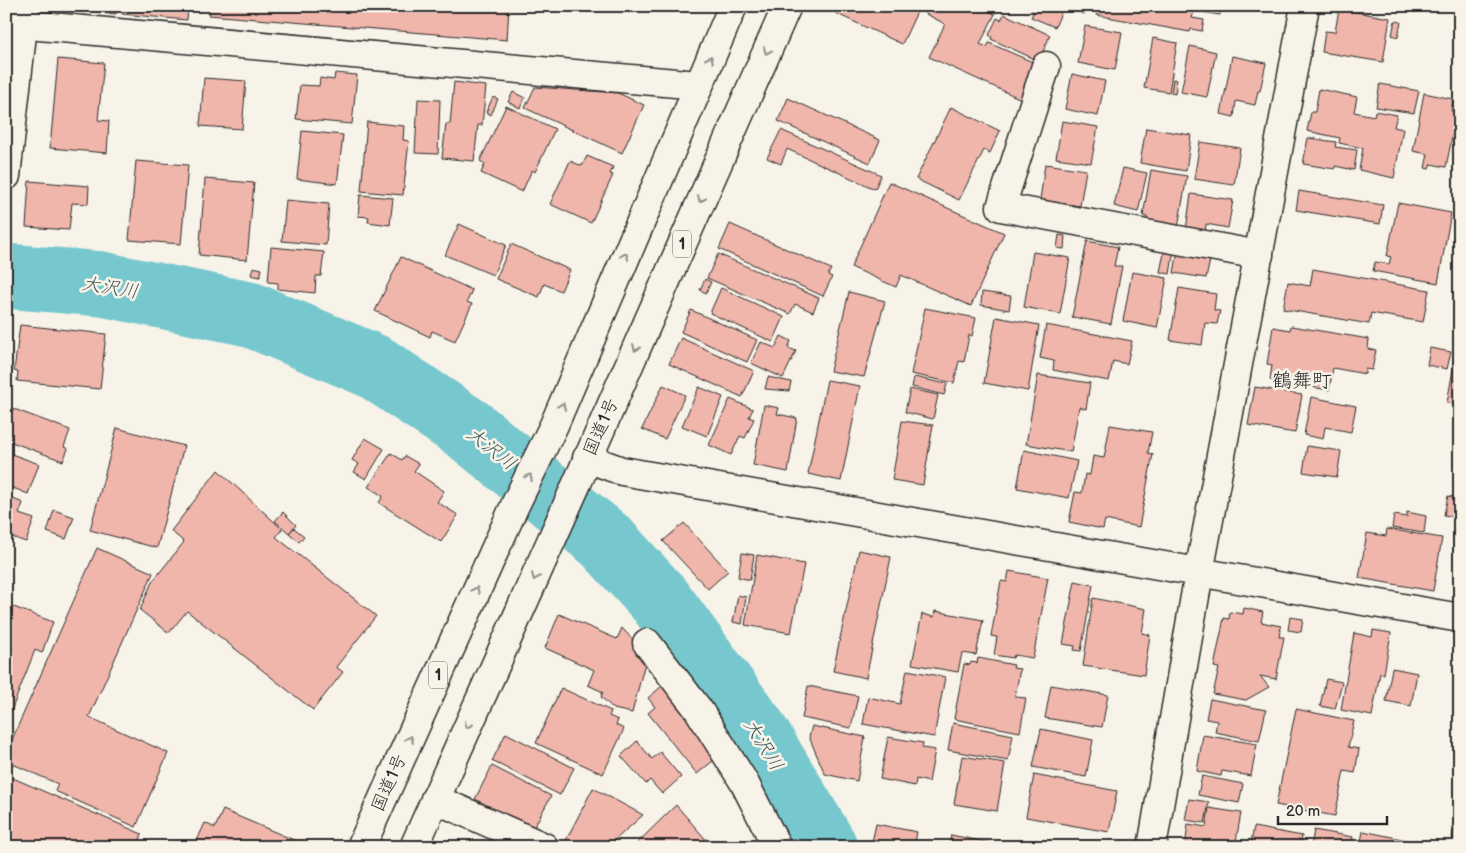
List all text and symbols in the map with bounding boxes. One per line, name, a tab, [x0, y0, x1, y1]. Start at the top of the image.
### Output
one-way arrow	[763, 46, 774, 55]
one-way arrow	[703, 55, 714, 64]
one-way arrow	[697, 194, 708, 203]
road number: 1	[673, 230, 691, 258]
one-way arrow	[619, 252, 630, 261]
water label: 大沢川	[80, 272, 140, 304]
one-way arrow	[631, 343, 642, 352]
district label: 鶴舞町	[1272, 369, 1332, 393]
street label: 国道1号	[579, 395, 623, 459]
one-way arrow	[555, 402, 566, 411]
water label: 大沢川	[461, 422, 521, 476]
one-way arrow	[523, 473, 533, 482]
one-way arrow	[530, 572, 541, 581]
one-way arrow	[470, 586, 481, 595]
road number: 1	[429, 662, 447, 688]
water label: 大沢川	[738, 715, 788, 775]
one-way arrow	[464, 720, 475, 729]
one-way arrow	[403, 735, 413, 744]
street label: 国道1号	[367, 751, 411, 815]
scale bar	[1278, 793, 1387, 825]
text: 20 m	[1286, 802, 1320, 821]

